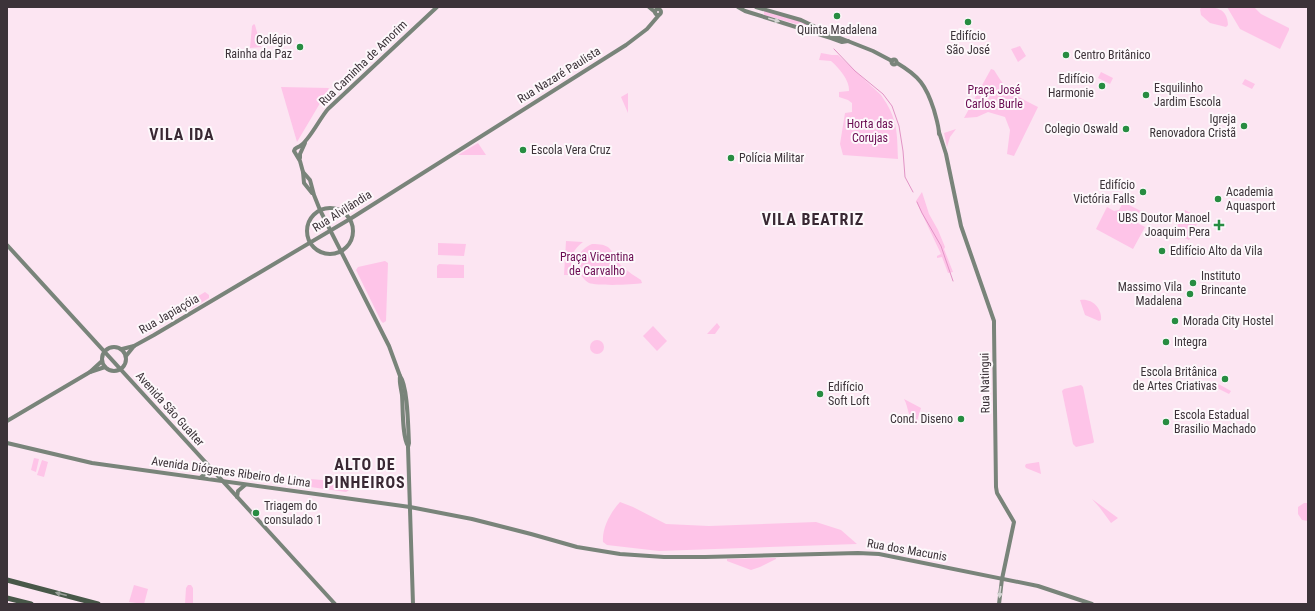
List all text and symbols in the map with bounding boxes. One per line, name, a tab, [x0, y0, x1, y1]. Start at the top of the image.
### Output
marker: Quinta Madalena	[832, 11, 842, 21]
street label: Rua Caminha de Amorim	[316, 17, 410, 109]
one-way arrow	[769, 17, 781, 23]
marker: Edifício São José	[963, 17, 973, 27]
place label: Quinta Madalena	[797, 23, 877, 37]
place label: Edifício São José	[946, 29, 990, 57]
place label: Colégio Rainha da Paz	[225, 33, 292, 61]
marker: Colégio Rainha da Paz	[295, 42, 305, 52]
street label: Rua Nazaré Paulista	[515, 44, 603, 106]
place label: Centro Britânico	[1074, 48, 1151, 62]
marker: Centro Britânico	[1061, 50, 1071, 60]
place label: Edifício Harmonie	[1048, 72, 1094, 100]
marker: Edifício Harmonie	[1097, 81, 1107, 91]
place label: Esquilinho Jardim Escola	[1154, 81, 1221, 109]
park label: Praça José Carlos Burle	[965, 83, 1023, 111]
marker: Esquilinho Jardim Escola	[1141, 90, 1151, 100]
place label: Igreja Renovadora Cristã	[1150, 112, 1236, 140]
park label: Horta das Corujas	[847, 117, 893, 145]
marker: Igreja Renovadora Cristã	[1239, 121, 1249, 131]
place label: Colegio Oswald	[1044, 122, 1118, 136]
marker: Colegio Oswald	[1121, 124, 1131, 134]
district label: VILA IDA	[149, 125, 215, 144]
place label: Escola Vera Cruz	[531, 143, 611, 157]
marker: Escola Vera Cruz	[518, 145, 528, 155]
place label: Polícia Militar	[739, 151, 805, 165]
marker: Polícia Militar	[726, 153, 736, 163]
place label: Edifício Victória Falls	[1073, 178, 1135, 206]
place label: Academia Aquasport	[1226, 185, 1276, 213]
street label: Rua Alvilândia	[310, 187, 374, 235]
marker: Edifício Victória Falls	[1138, 187, 1148, 197]
marker: Academia Aquasport	[1213, 194, 1223, 204]
district label: VILA BEATRIZ	[762, 210, 864, 229]
place label: UBS Doutor Manoel Joaquim Pera	[1118, 211, 1210, 239]
marker: UBS Doutor Manoel Joaquim Pera	[1213, 219, 1225, 231]
place label: Edifício Alto da Vila	[1170, 244, 1263, 258]
marker: Edifício Alto da Vila	[1157, 246, 1167, 256]
park label: Praça Vicentina de Carvalho	[560, 250, 634, 278]
place label: Instituto Brincante	[1201, 269, 1246, 297]
marker: Instituto Brincante	[1188, 278, 1198, 288]
place label: Massimo Vila Madalena	[1118, 280, 1182, 308]
marker: Massimo Vila Madalena	[1185, 289, 1195, 299]
street label: Rua Japiaçóia	[137, 291, 202, 337]
place label: Morada City Hostel	[1183, 314, 1273, 328]
marker: Morada City Hostel	[1170, 316, 1180, 326]
place label: Integra	[1174, 335, 1207, 349]
marker: Integra	[1161, 337, 1171, 347]
street label: Rua Natingui	[977, 353, 993, 413]
place label: Escola Britânica de Artes Criativas	[1133, 365, 1217, 393]
street label: Avenida São Gualter	[133, 369, 207, 449]
marker: Escola Britânica de Artes Criativas	[1220, 374, 1230, 384]
place label: Edifício Soft Loft	[828, 380, 870, 408]
marker: Edifício Soft Loft	[815, 389, 825, 399]
place label: Escola Estadual Brasilio Machado	[1174, 408, 1256, 436]
place label: Cond. Diseno	[890, 412, 953, 426]
marker: Cond. Diseno	[956, 414, 966, 424]
marker: Escola Estadual Brasilio Machado	[1161, 417, 1171, 427]
street label: Avenida Diógenes Ribeiro de Lima	[151, 454, 312, 490]
district label: ALTO DE PINHEIROS	[324, 455, 406, 492]
place label: Triagem do consulado 1	[264, 499, 322, 527]
marker: Triagem do consulado 1	[251, 508, 261, 518]
street label: Rua dos Macunis	[866, 536, 948, 564]
one-way arrow	[997, 586, 1003, 598]
one-way arrow	[54, 591, 66, 597]

